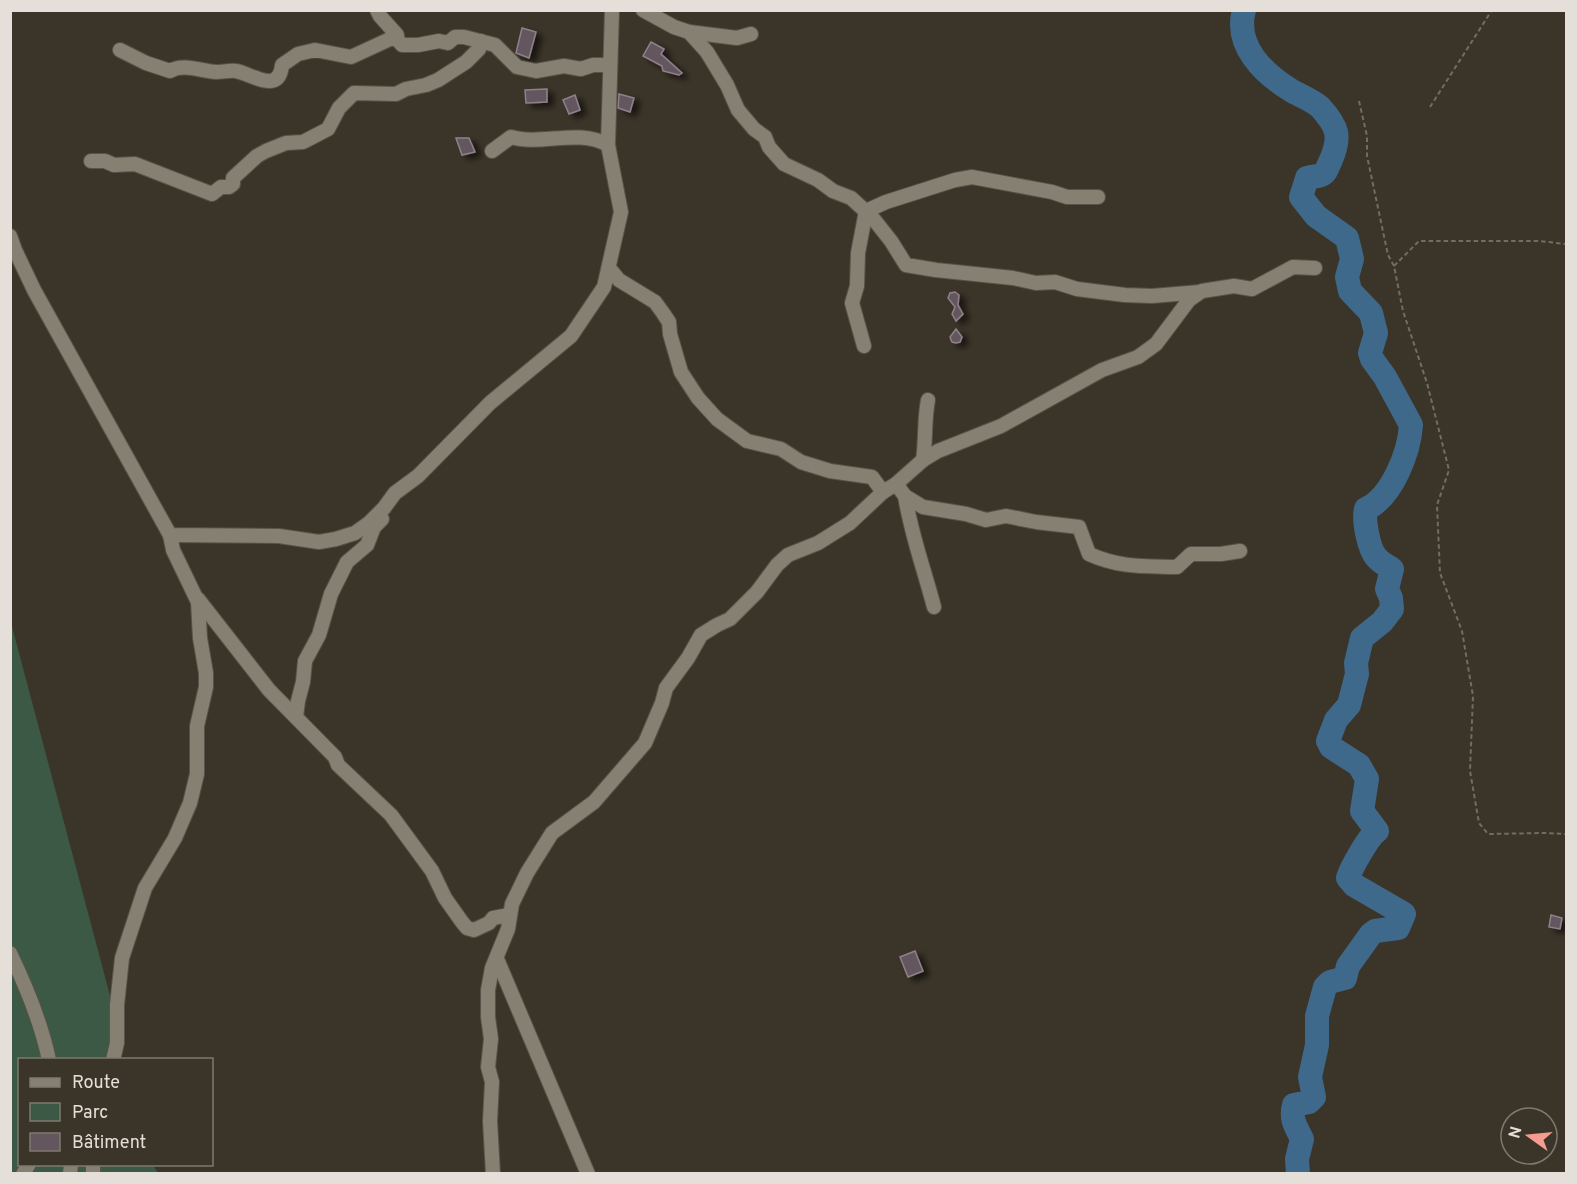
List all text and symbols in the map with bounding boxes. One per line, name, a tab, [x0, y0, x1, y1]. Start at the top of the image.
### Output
legend	[18, 1058, 213, 1166]
text: Route	[72, 1072, 120, 1095]
text: Parc	[72, 1102, 108, 1125]
north arrow	[1499, 1106, 1559, 1166]
text: N	[1505, 1124, 1528, 1141]
text: Bâtiment	[72, 1132, 146, 1155]

